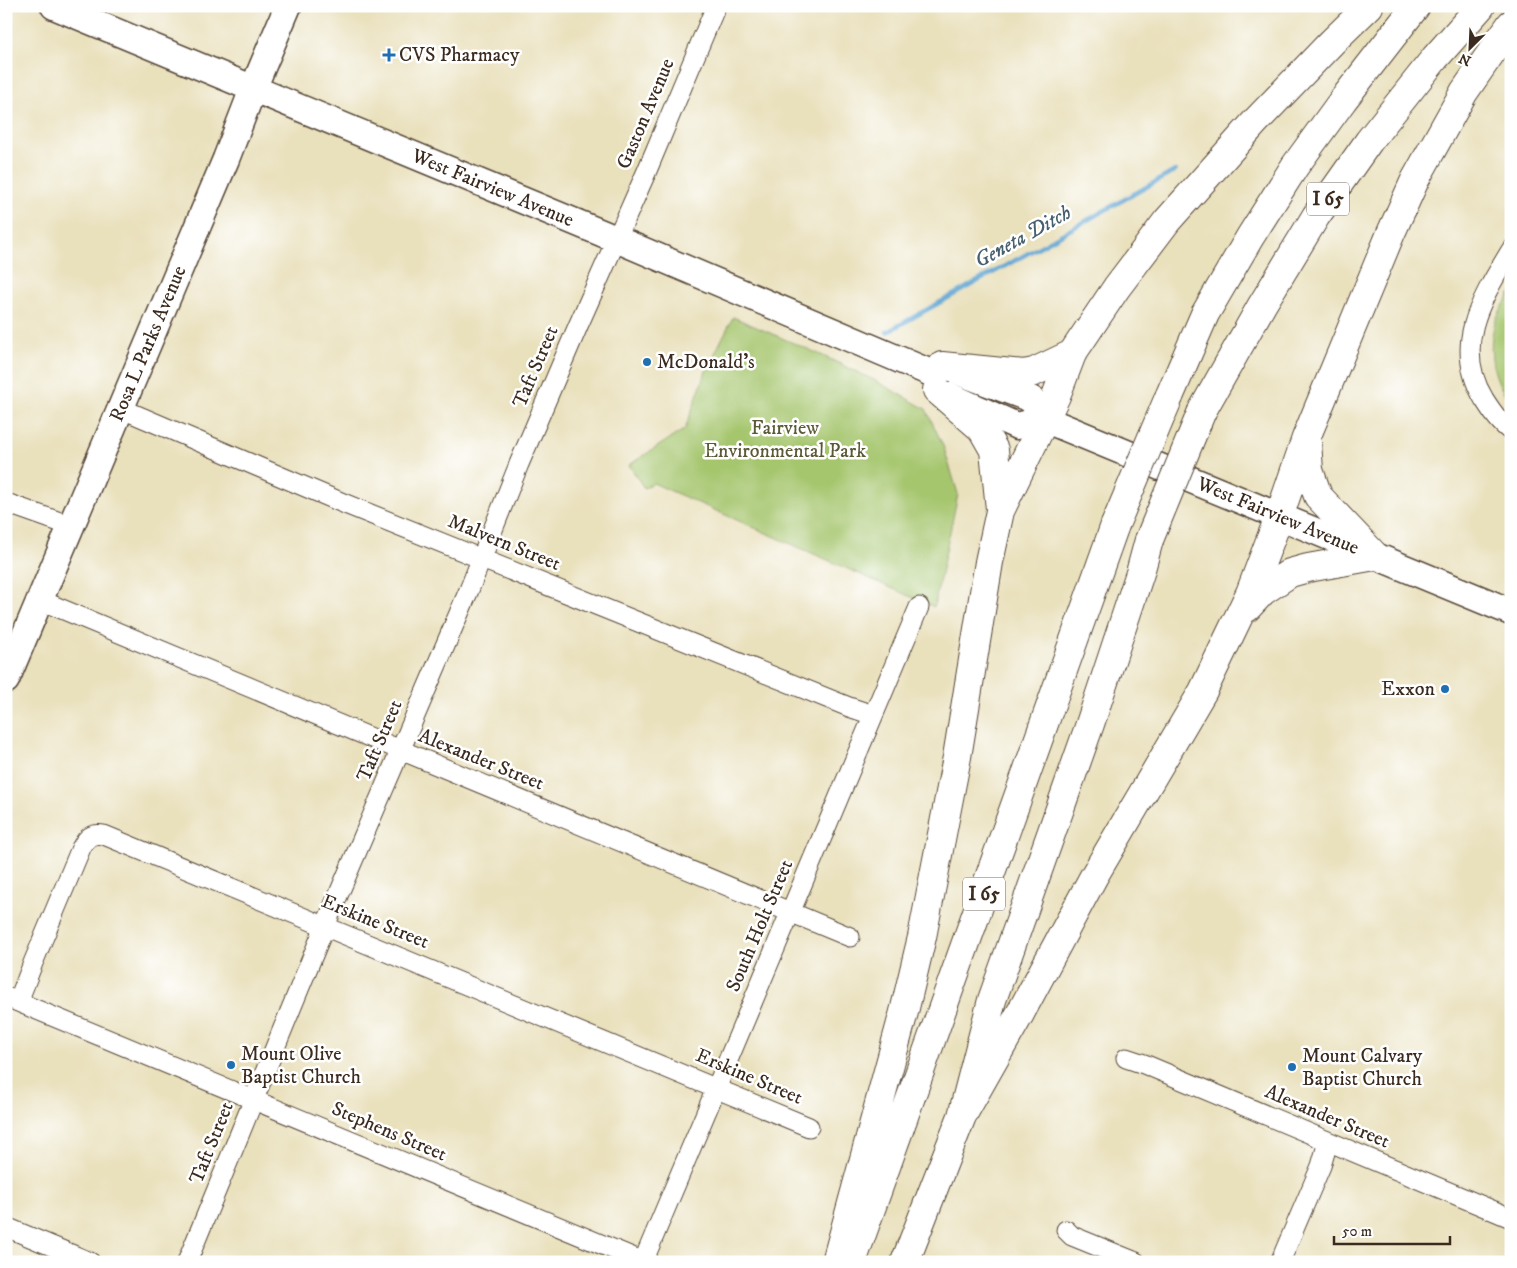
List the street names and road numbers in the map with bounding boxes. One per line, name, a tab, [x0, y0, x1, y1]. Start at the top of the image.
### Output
street label: Gaston Avenue	[611, 55, 681, 173]
street label: West Fairview Avenue	[407, 143, 578, 233]
road number: I 65	[1307, 182, 1349, 215]
street label: Rosa L Parks Avenue	[104, 262, 192, 426]
street label: Taft Street	[508, 322, 564, 412]
street label: West Fairview Avenue	[1192, 471, 1363, 560]
street label: Malvern Street	[444, 509, 564, 577]
street label: Taft Street	[352, 696, 408, 786]
street label: Alexander Street	[415, 724, 547, 796]
street label: South Holt Street	[721, 856, 799, 996]
road number: I 65	[963, 878, 1005, 911]
street label: Erskine Street	[318, 889, 432, 955]
street label: Erskine Street	[692, 1043, 806, 1111]
street label: Alexander Street	[1261, 1080, 1393, 1154]
street label: Stephens Street	[328, 1097, 450, 1167]
street label: Taft Street	[184, 1098, 240, 1188]

